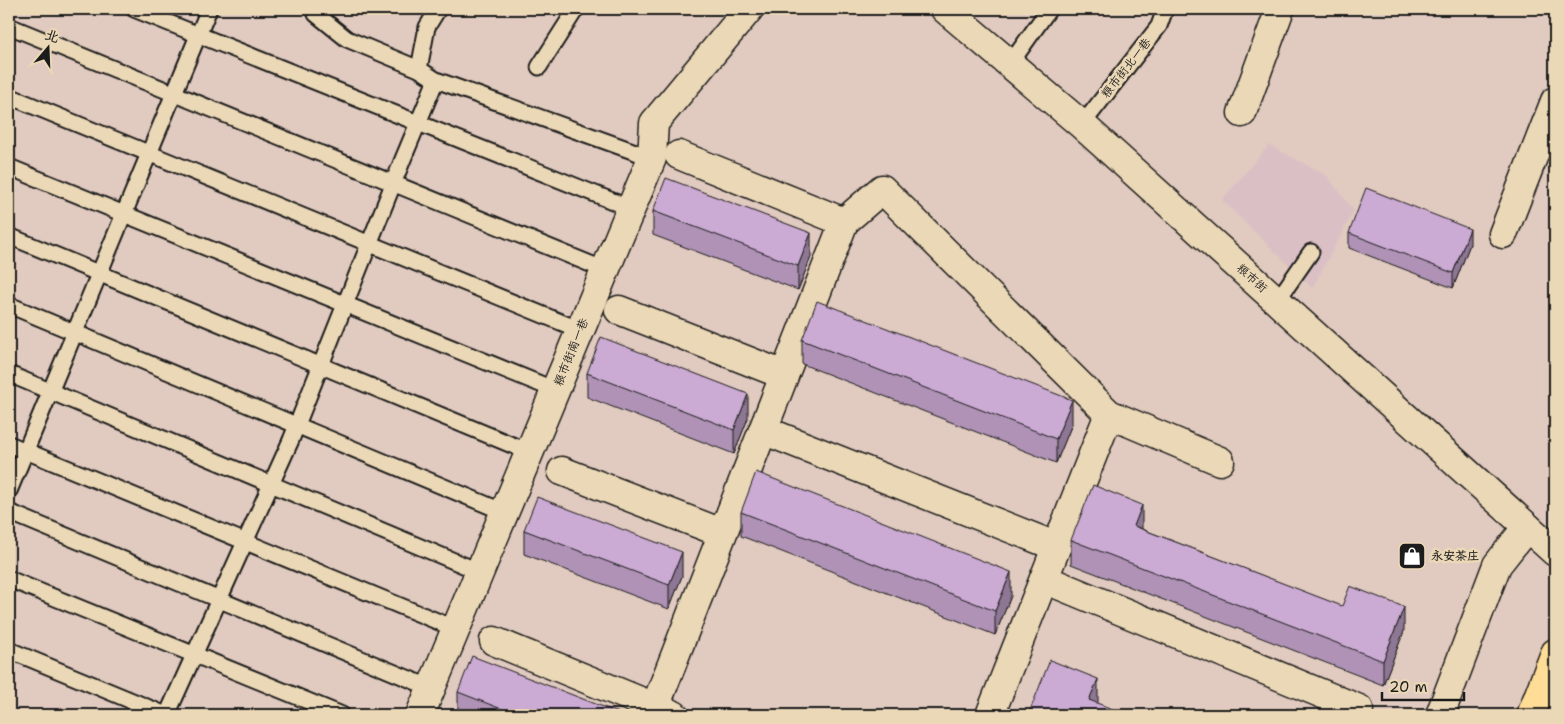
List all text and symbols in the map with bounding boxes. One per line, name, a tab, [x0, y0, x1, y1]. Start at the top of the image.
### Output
north arrow	[22, 22, 72, 72]
text: 北	[43, 25, 62, 46]
street label: 粮市街北一巷	[1098, 35, 1154, 101]
street label: 粮市街	[1233, 260, 1271, 296]
street label: 粮市街南一巷	[550, 316, 592, 388]
shop icon: 永安茶庄	[1397, 541, 1427, 571]
place label: 永安茶庄	[1431, 548, 1479, 564]
scale bar	[1382, 669, 1464, 701]
text: 20 m	[1389, 677, 1428, 697]

